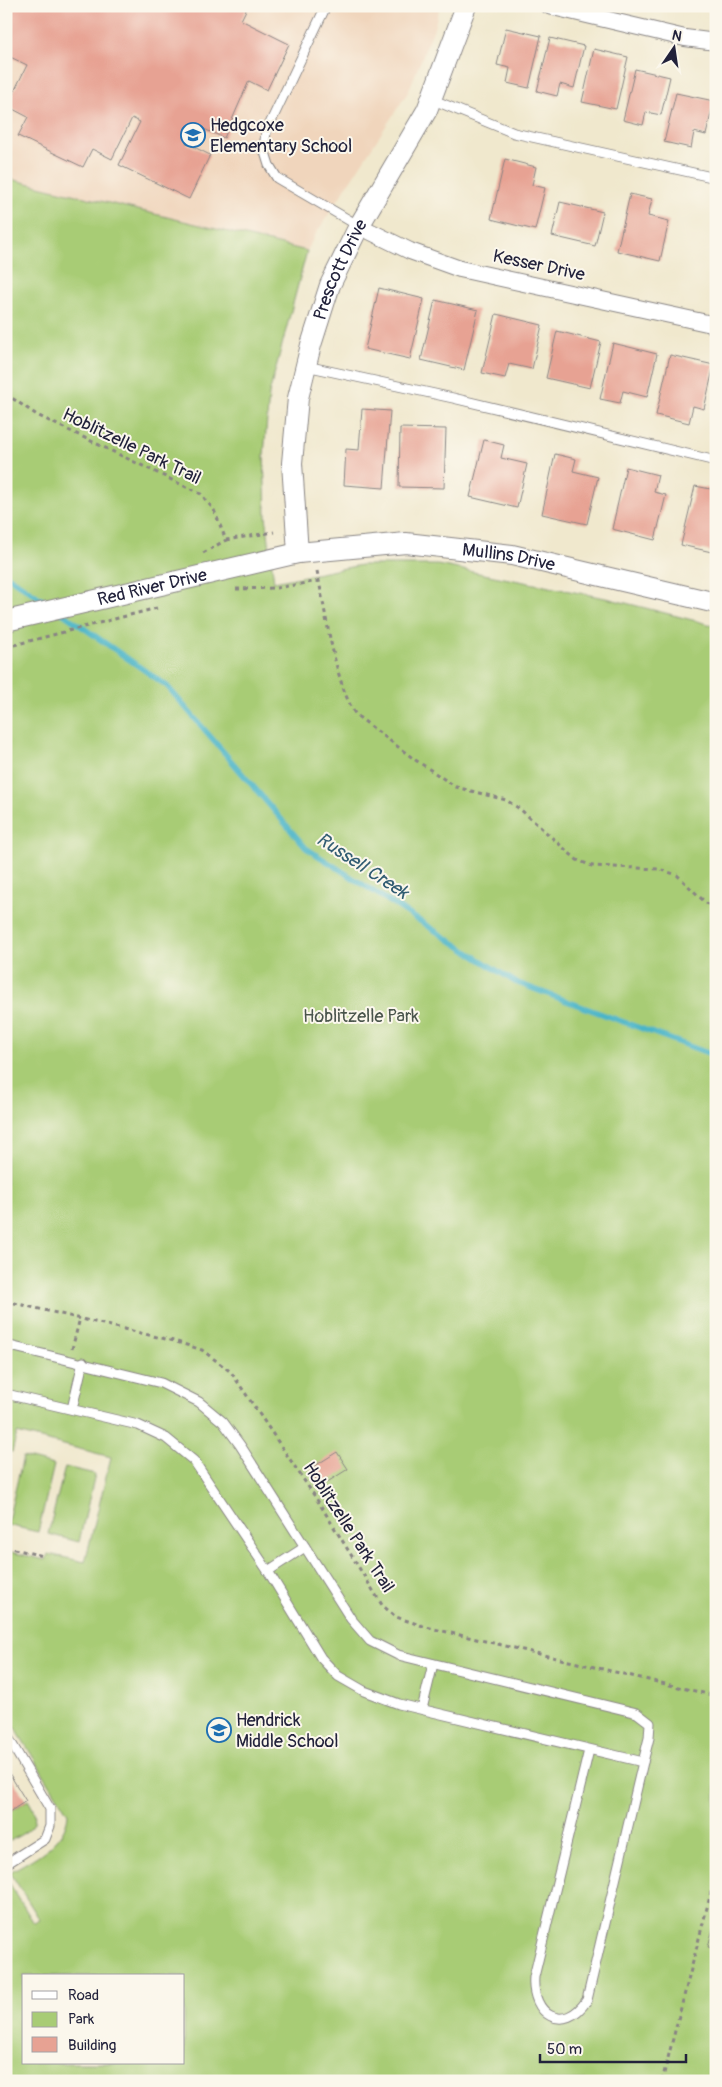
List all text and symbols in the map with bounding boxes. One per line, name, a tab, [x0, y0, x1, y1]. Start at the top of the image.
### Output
north arrow	[650, 22, 700, 72]
text: N	[670, 26, 683, 45]
place label: Hedgcoxe Elementary School	[210, 114, 352, 158]
school or university icon: Hedgcoxe Elementary School	[180, 122, 206, 148]
street label: Prescott Drive	[309, 215, 373, 323]
street label: Kesser Drive	[491, 245, 587, 286]
street label: Hoblitzelle Park Trail	[59, 403, 205, 490]
street label: Mullins Drive	[461, 538, 557, 577]
street label: Red River Drive	[95, 564, 209, 611]
water label: Russell Creek	[312, 827, 415, 906]
park label: Hoblitzelle Park	[303, 1005, 419, 1028]
street label: Hoblitzelle Park Trail	[298, 1458, 399, 1597]
place label: Hendrick Middle School	[236, 1709, 339, 1753]
school or university icon: Hendrick Middle School	[206, 1717, 232, 1743]
legend	[22, 1974, 185, 2064]
text: Road	[68, 1986, 99, 2005]
text: Park	[68, 2010, 95, 2029]
scale bar	[540, 2032, 686, 2064]
text: Building	[68, 2036, 116, 2055]
text: 50 m	[547, 2040, 582, 2059]

